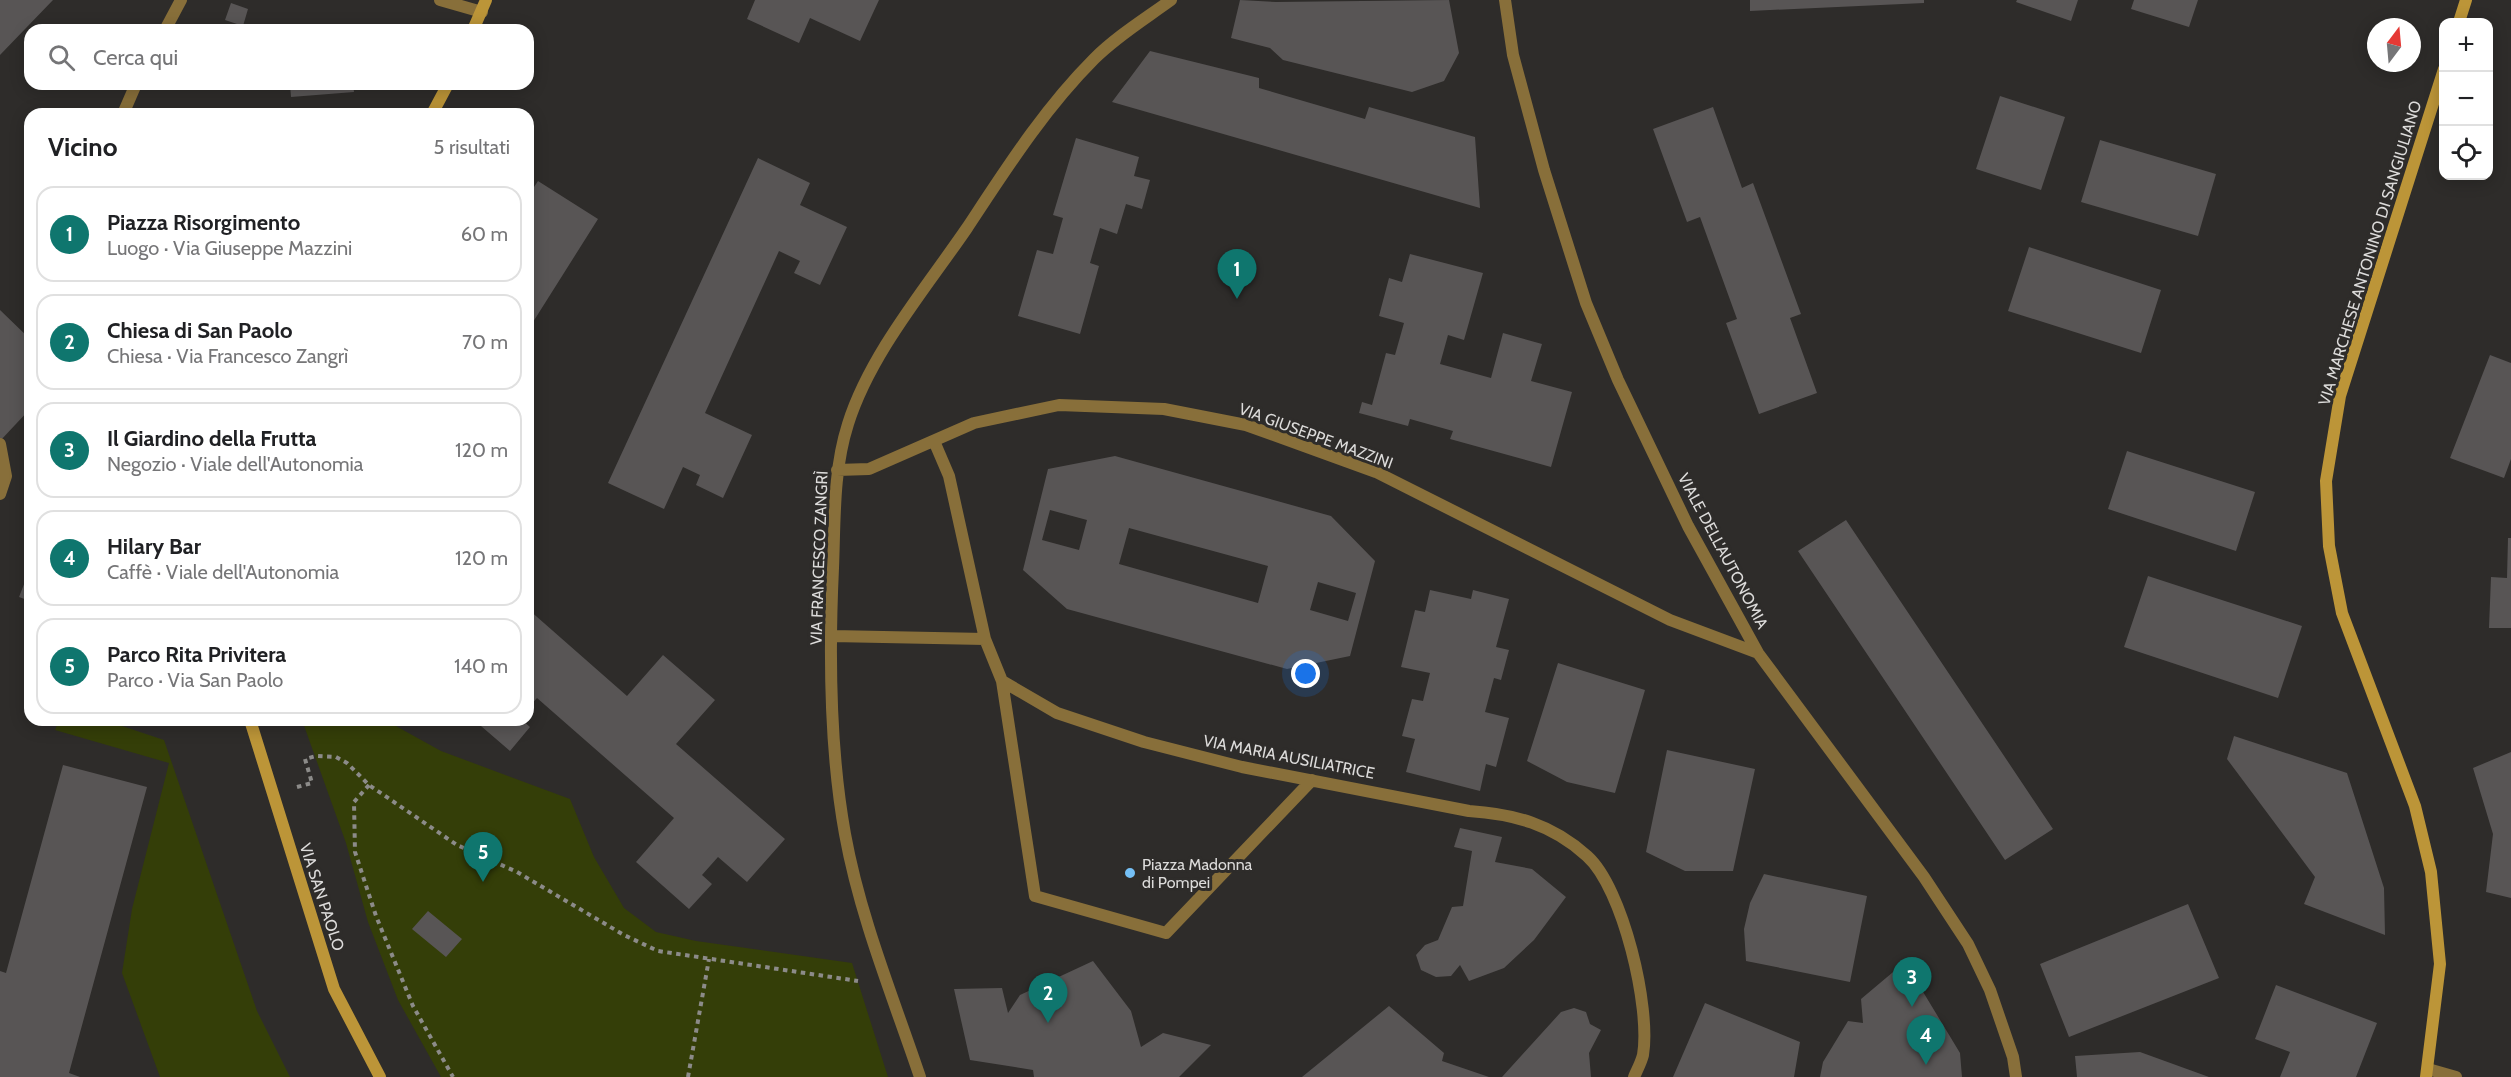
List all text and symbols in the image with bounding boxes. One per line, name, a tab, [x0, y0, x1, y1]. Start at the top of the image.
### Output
north arrow	[2367, 18, 2421, 72]
map controls	[2439, 18, 2493, 180]
button: +	[2439, 18, 2493, 72]
search box	[24, 24, 534, 90]
icon: search	[45, 41, 78, 74]
text: Cerca qui	[93, 44, 178, 71]
button: −	[2439, 72, 2493, 126]
street label: VIA MARCHESE ANTONINO DI SANGIULIANO	[2315, 98, 2425, 408]
button: locate	[2439, 126, 2493, 180]
text: Vicino	[48, 131, 117, 163]
text: 5 risultati	[434, 135, 510, 159]
text: Piazza Risorgimento	[107, 209, 300, 236]
text: 1	[66, 222, 73, 246]
text: 60 m	[461, 222, 508, 246]
text: Luogo · Via Giuseppe Mazzini	[107, 236, 352, 260]
pin: 1	[1218, 250, 1256, 299]
text: Chiesa di San Paolo	[107, 317, 292, 344]
text: 2	[64, 330, 75, 354]
text: 70 m	[462, 330, 508, 354]
text: Chiesa · Via Francesco Zangrì	[107, 344, 348, 368]
street label: VIA GIUSEPPE MAZZINI	[1236, 399, 1396, 473]
text: Il Giardino della Frutta	[107, 425, 317, 452]
text: 3	[64, 438, 75, 462]
text: 120 m	[455, 438, 508, 462]
text: Negozio · Viale dell'Autonomia	[107, 452, 363, 476]
street label: VIALE DELL'AUTONOMIA	[1674, 470, 1772, 632]
street label: VIA FRANCESCO ZANGRÌ	[806, 471, 832, 645]
text: Hilary Bar	[107, 533, 201, 560]
text: 4	[63, 546, 76, 570]
text: 120 m	[455, 546, 508, 570]
text: Caffè · Viale dell'Autonomia	[107, 560, 339, 584]
text: Parco Rita Privitera	[107, 641, 286, 668]
text: 5	[64, 654, 75, 678]
text: 140 m	[454, 654, 508, 678]
your location	[1291, 659, 1320, 688]
text: Parco · Via San Paolo	[107, 668, 283, 692]
street label: VIA MARIA AUSILIATRICE	[1202, 731, 1376, 783]
pin: 5	[464, 832, 502, 882]
street label: VIA SAN PAOLO	[296, 841, 348, 953]
place label: Piazza Madonna di Pompei	[1142, 855, 1253, 892]
marker: Piazza Madonna di Pompei	[1123, 866, 1137, 880]
pin: 3	[1892, 958, 1932, 1007]
pin: 2	[1028, 974, 1068, 1023]
pin: 4	[1906, 1016, 1946, 1065]

